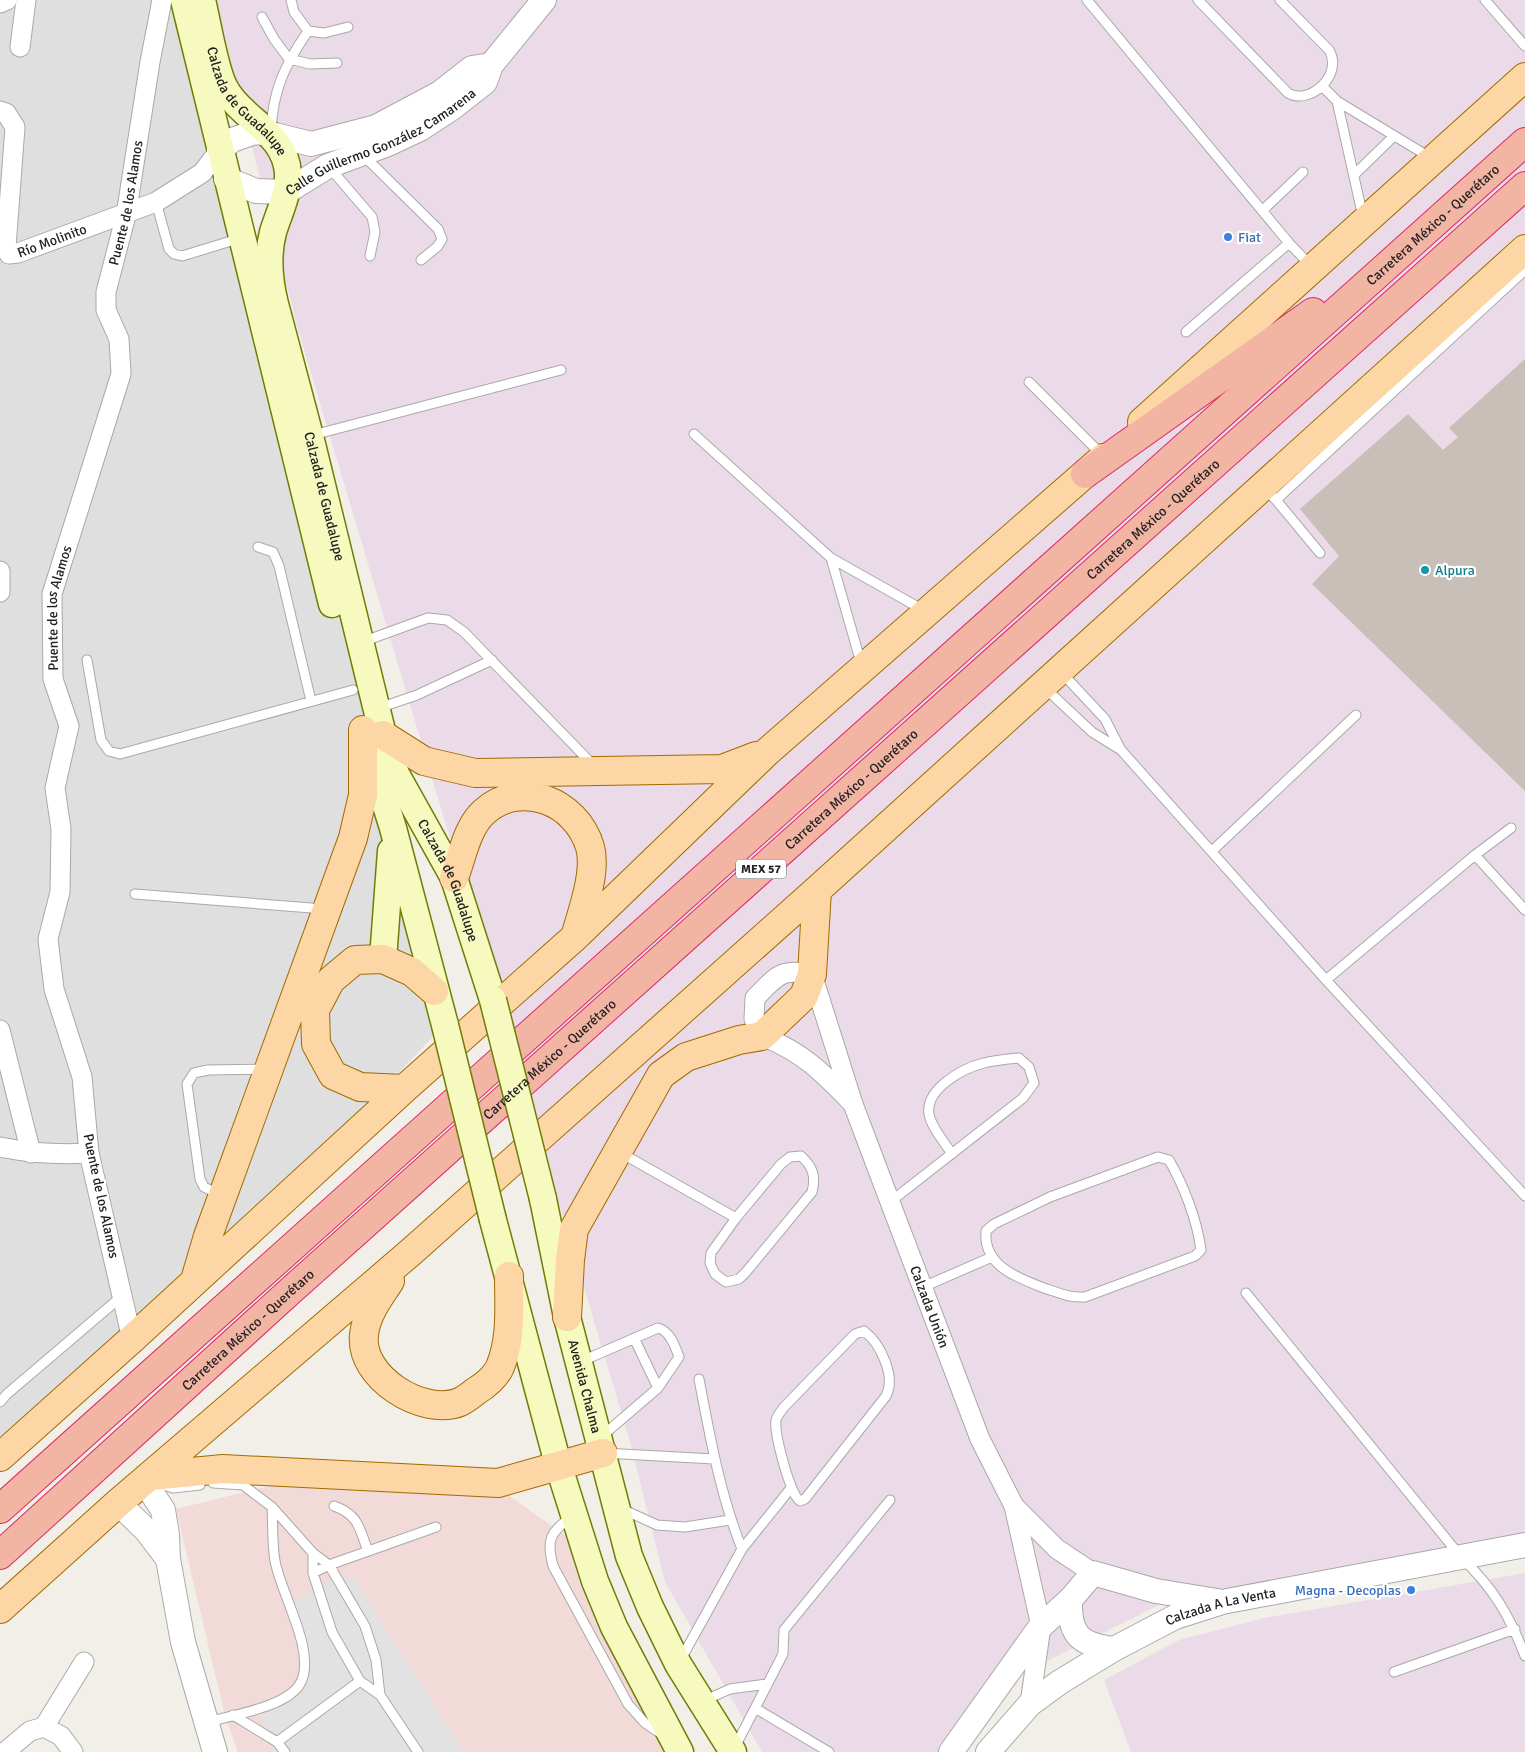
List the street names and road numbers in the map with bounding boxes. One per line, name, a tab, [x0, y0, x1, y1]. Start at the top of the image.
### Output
street label: Calzada de Guadalupe	[204, 45, 291, 158]
street label: Calle Guillermo González Camarena	[282, 84, 479, 199]
street label: Puente de los Alamos	[105, 139, 146, 267]
street label: Carretera México - Querétaro	[1363, 161, 1503, 289]
street label: Río Molinito	[15, 220, 89, 261]
street label: Calzada de Guadalupe	[301, 430, 349, 563]
street label: Carretera México - Querétaro	[1083, 455, 1223, 583]
street label: Puente de los Alamos	[43, 543, 75, 671]
street label: Carretera México - Querétaro	[781, 725, 921, 853]
street label: Calzada de Guadalupe	[414, 816, 482, 944]
road number: MEX 57	[736, 860, 786, 879]
street label: Carretera México - Querétaro	[479, 995, 619, 1123]
street label: Puente de los Alamos	[79, 1132, 123, 1260]
street label: Calzada Unión	[906, 1263, 953, 1350]
street label: Carretera México - Querétaro	[178, 1265, 318, 1394]
street label: Avenida Chalma	[565, 1338, 605, 1435]
street label: Calzada A La Venta	[1162, 1584, 1277, 1629]

